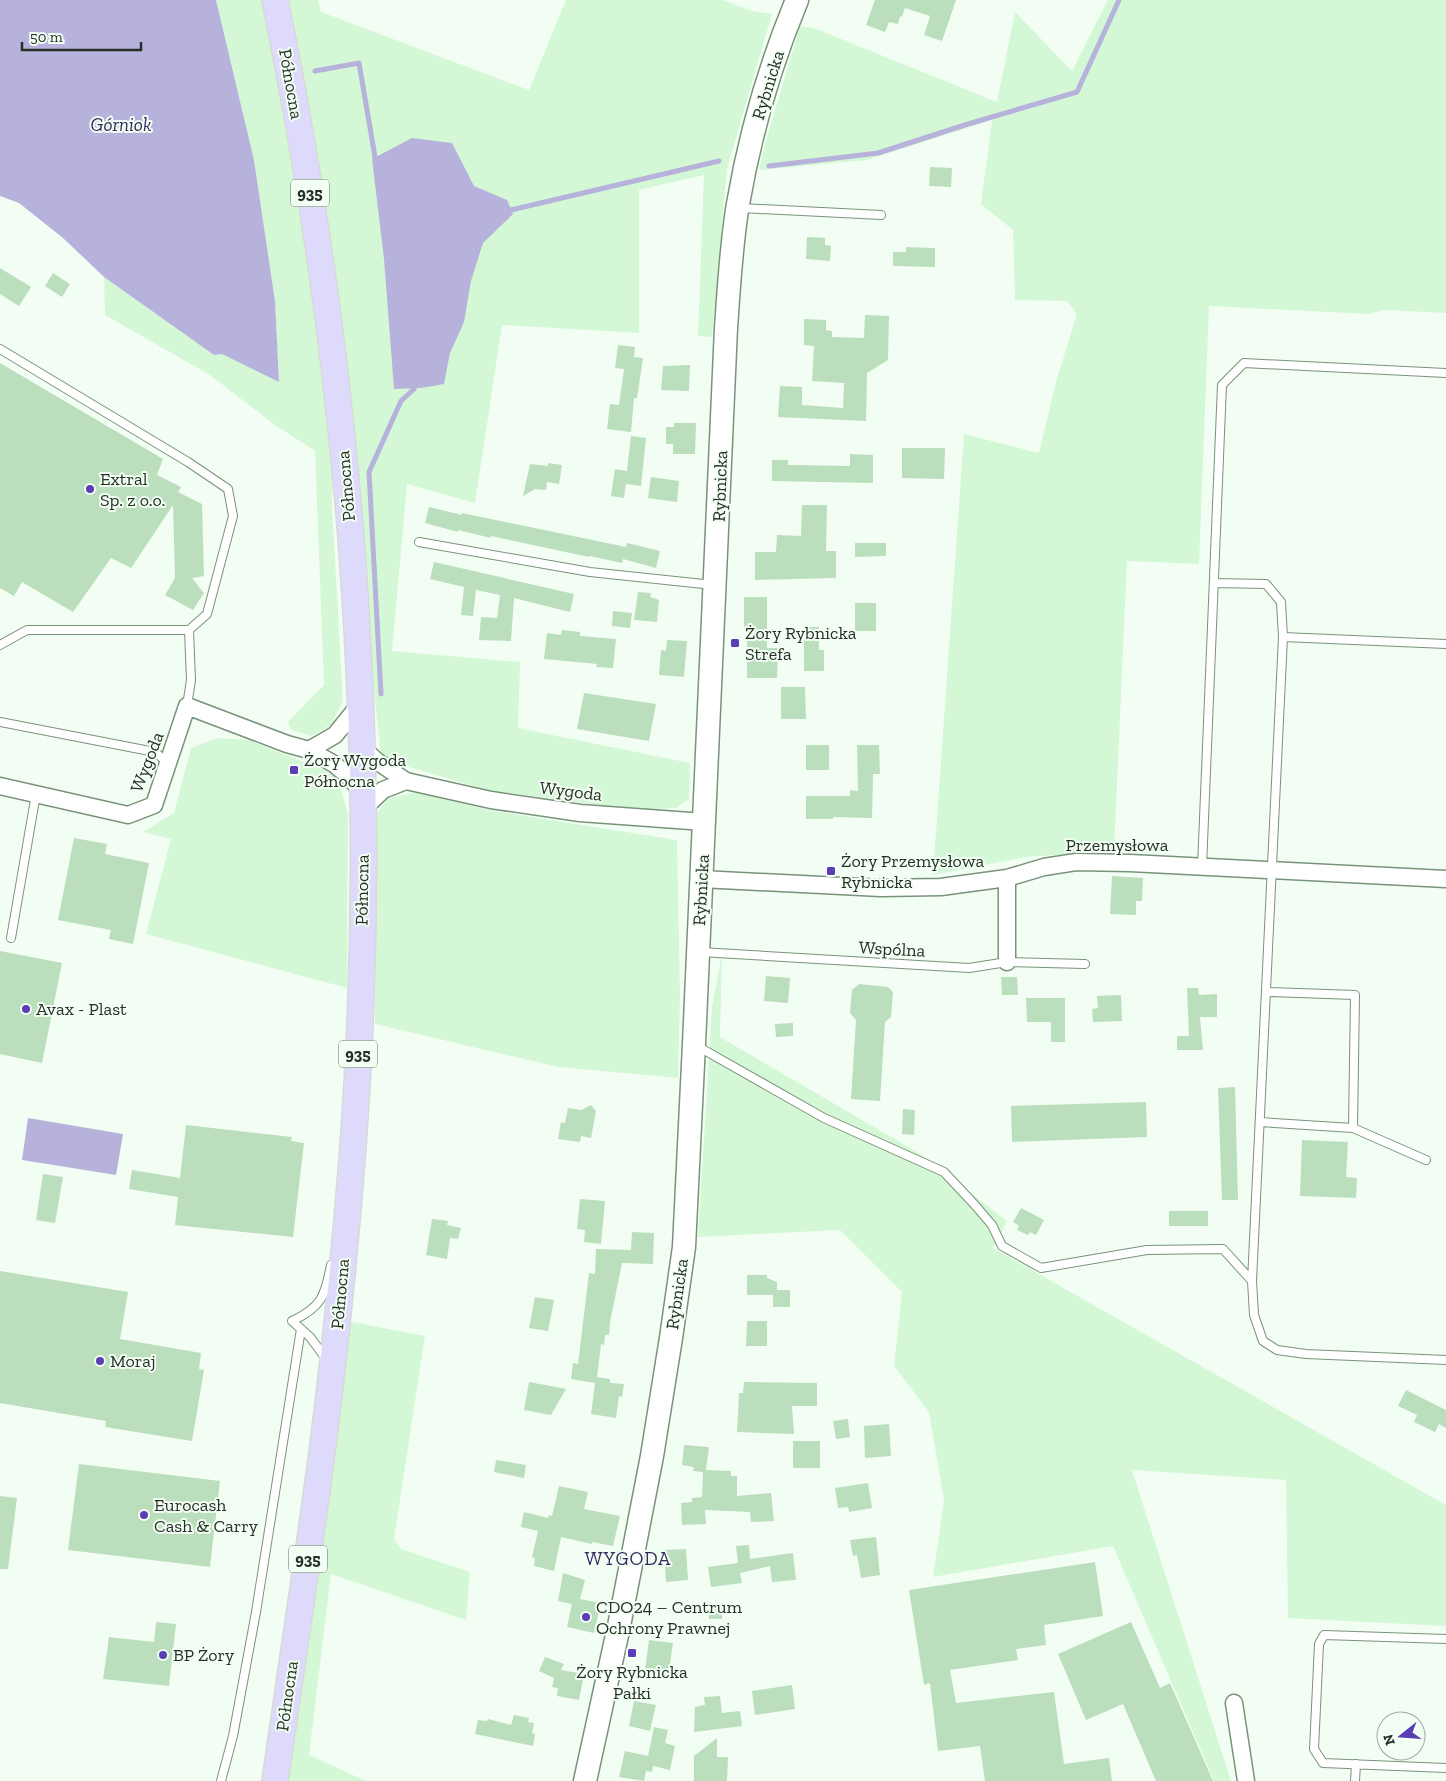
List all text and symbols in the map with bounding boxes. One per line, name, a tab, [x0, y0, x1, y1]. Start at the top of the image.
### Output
scale bar	[22, 20, 141, 52]
text: 50 m	[30, 28, 63, 46]
street label: Północna	[274, 47, 308, 121]
street label: Rybnicka	[747, 47, 789, 122]
water label: Górniok	[91, 113, 151, 136]
road number: 935	[291, 180, 329, 207]
street label: Północna	[332, 449, 360, 522]
street label: Rybnicka	[708, 450, 732, 522]
place label: Extral Sp. z o.o.	[100, 468, 165, 511]
marker: Extral Sp. z o.o.	[84, 483, 96, 495]
place label: Żory Rybnicka Strefa	[745, 622, 857, 665]
marker: Żory Rybnicka Strefa	[729, 637, 741, 649]
street label: Wygoda	[125, 728, 169, 795]
place label: Żory Wygoda Północna	[304, 749, 407, 792]
marker: Żory Wygoda Północna	[288, 764, 300, 776]
street label: Wygoda	[538, 776, 604, 806]
street label: Przemysłowa	[1065, 834, 1169, 856]
place label: Żory Przemysłowa Rybnicka	[841, 850, 984, 893]
street label: Rybnicka	[688, 853, 714, 926]
street label: Północna	[350, 854, 374, 926]
marker: Żory Przemysłowa Rybnicka	[825, 865, 837, 877]
street label: Wspólna	[858, 936, 926, 962]
place label: Avax - Plast	[36, 998, 127, 1020]
marker: Avax - Plast	[20, 1003, 32, 1015]
road number: 935	[339, 1040, 377, 1068]
street label: Północna	[326, 1257, 354, 1330]
street label: Rybnicka	[661, 1257, 693, 1331]
place label: Moraj	[110, 1350, 156, 1372]
marker: Moraj	[94, 1355, 106, 1367]
place label: Eurocash Cash & Carry	[154, 1494, 259, 1537]
marker: Eurocash Cash & Carry	[138, 1509, 150, 1521]
road number: 935	[289, 1546, 327, 1572]
district label: WYGODA	[585, 1547, 671, 1570]
place label: CDO24 – Centrum Ochrony Prawnej	[596, 1596, 743, 1639]
marker: CDO24 – Centrum Ochrony Prawnej	[580, 1611, 592, 1623]
place label: BP Żory	[173, 1644, 235, 1666]
marker: Żory Rybnicka Pałki	[626, 1647, 638, 1659]
marker: BP Żory	[157, 1649, 169, 1661]
street label: Północna	[271, 1659, 303, 1733]
place label: Żory Rybnicka Pałki	[576, 1661, 688, 1704]
north arrow	[1376, 1711, 1426, 1761]
text: N	[1379, 1732, 1399, 1747]

